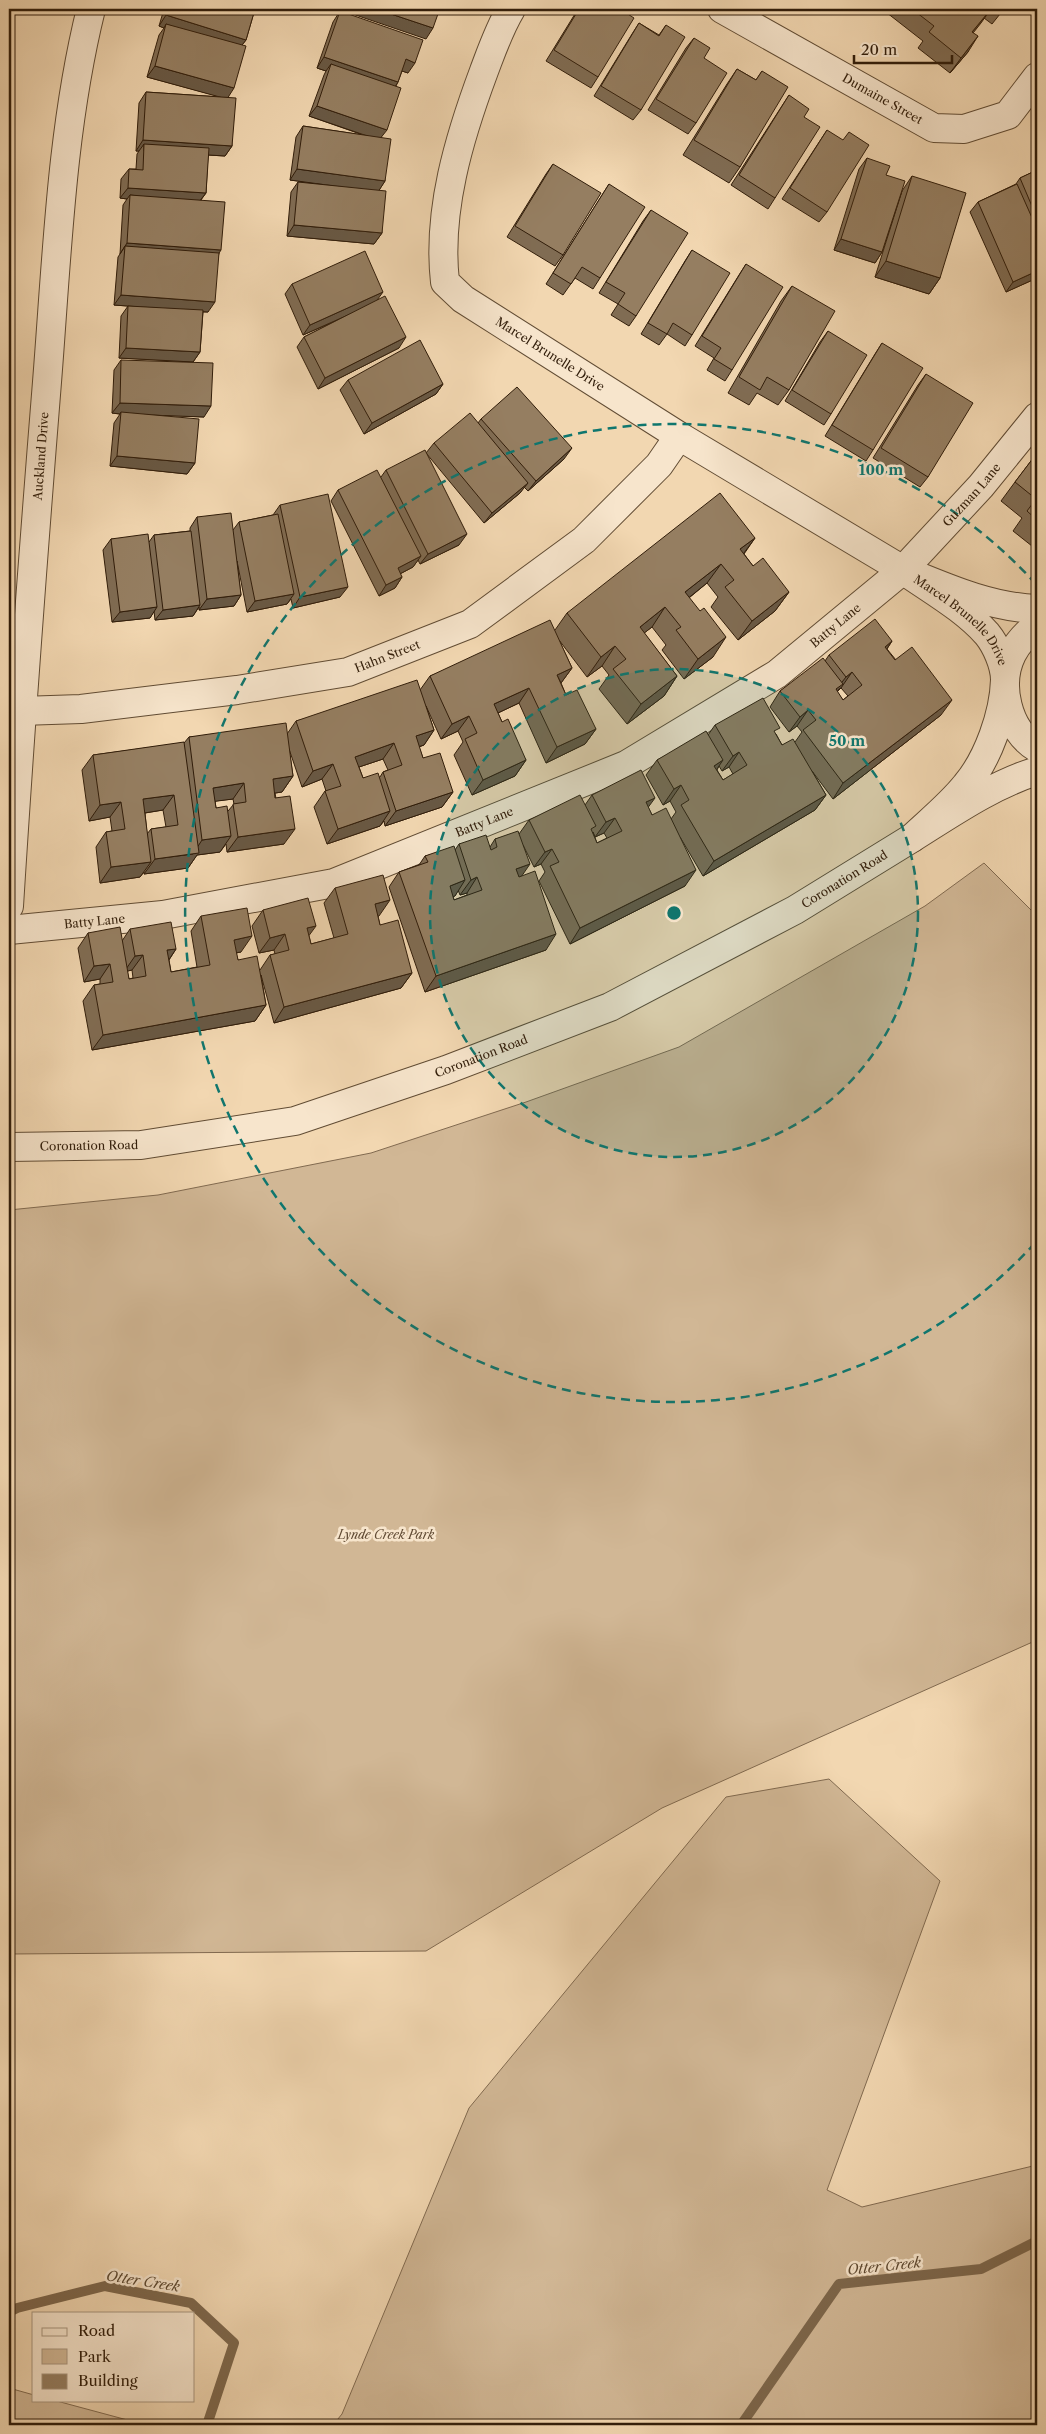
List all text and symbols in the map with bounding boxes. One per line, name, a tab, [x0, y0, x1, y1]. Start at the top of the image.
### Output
scale bar	[854, 32, 951, 64]
text: 20 m	[861, 40, 897, 59]
street label: Dumaine Street	[840, 70, 926, 128]
street label: Marcel Brunelle Drive	[493, 314, 608, 394]
street label: Auckland Drive	[30, 411, 52, 502]
text: 100 m	[859, 460, 903, 479]
street label: Guzman Lane	[939, 460, 1004, 530]
street label: Marcel Brunelle Drive	[911, 572, 1010, 668]
street label: Batty Lane	[807, 600, 864, 650]
street label: Hahn Street	[352, 636, 423, 676]
text: 50 m	[829, 731, 865, 750]
street label: Batty Lane	[453, 803, 516, 840]
street label: Coronation Road	[798, 847, 891, 911]
centre of rings	[665, 904, 683, 922]
street label: Batty Lane	[63, 911, 126, 932]
street label: Coronation Road	[433, 1031, 530, 1080]
street label: Coronation Road	[40, 1137, 139, 1154]
park label: Lynde Creek Park	[337, 1527, 435, 1542]
water label: Otter Creek	[846, 2253, 923, 2279]
water label: Otter Creek	[105, 2266, 182, 2296]
legend	[32, 2312, 195, 2402]
text: Road	[78, 2321, 115, 2340]
text: Park	[78, 2347, 112, 2366]
text: Building	[78, 2371, 138, 2390]

